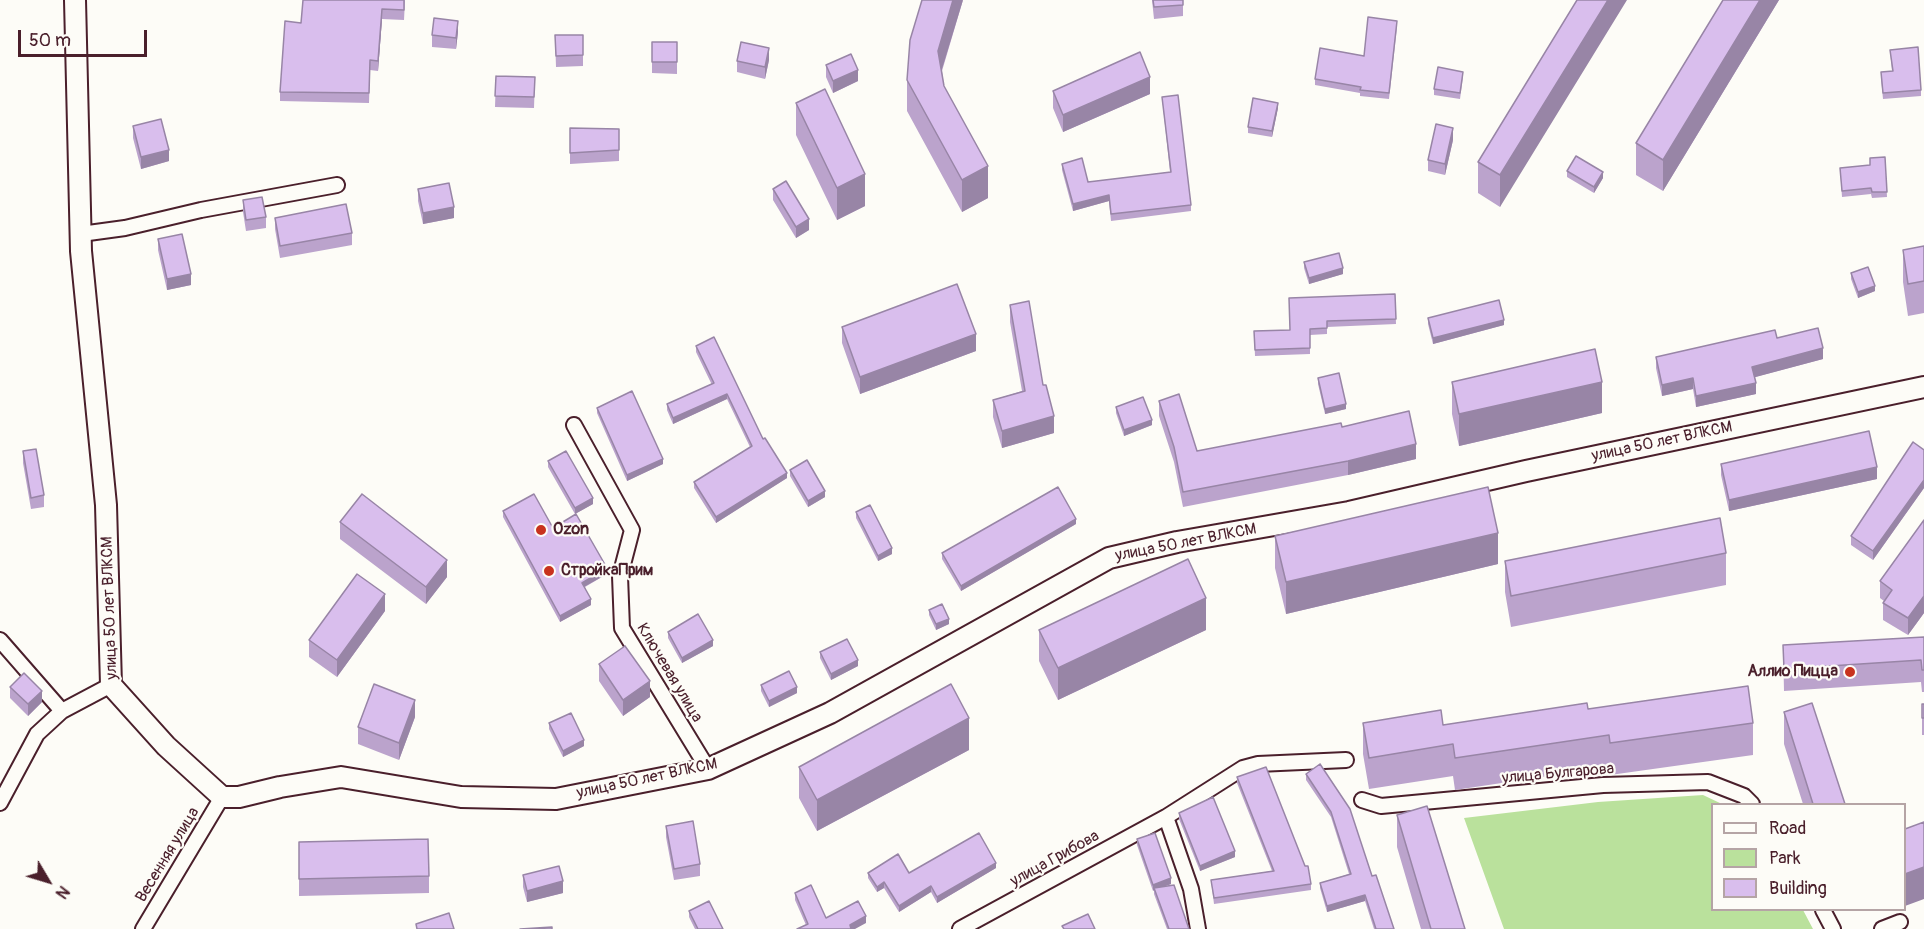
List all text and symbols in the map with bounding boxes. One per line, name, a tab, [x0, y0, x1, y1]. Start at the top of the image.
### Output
scale bar	[21, 18, 150, 56]
text: 50 m	[29, 29, 71, 52]
street label: улица 50 лет ВЛКСМ	[1590, 418, 1734, 466]
place label: Ozon	[553, 520, 589, 540]
street label: улица 50 лет ВЛКСМ	[1114, 520, 1258, 566]
marker: Ozon	[534, 523, 548, 537]
street label: улица 50 лет ВЛКСМ	[98, 536, 122, 680]
place label: СтройкаПрим	[561, 561, 653, 581]
marker: СтройкаПрим	[542, 564, 556, 578]
street label: Ключевая улица	[632, 620, 706, 726]
place label: Аллио Пицца	[1747, 662, 1838, 682]
marker: Аллио Пицца	[1843, 665, 1857, 679]
street label: улица 50 лет ВЛКСМ	[575, 755, 719, 803]
street label: улица Булгарова	[1501, 760, 1615, 788]
legend	[1711, 803, 1906, 911]
street label: Весенняя улица	[132, 804, 204, 906]
text: Road	[1769, 817, 1806, 840]
street label: улица Грибова	[1007, 827, 1103, 891]
text: Park	[1769, 847, 1801, 870]
north arrow	[18, 851, 78, 911]
text: Building	[1769, 877, 1827, 900]
text: N	[51, 882, 73, 902]

